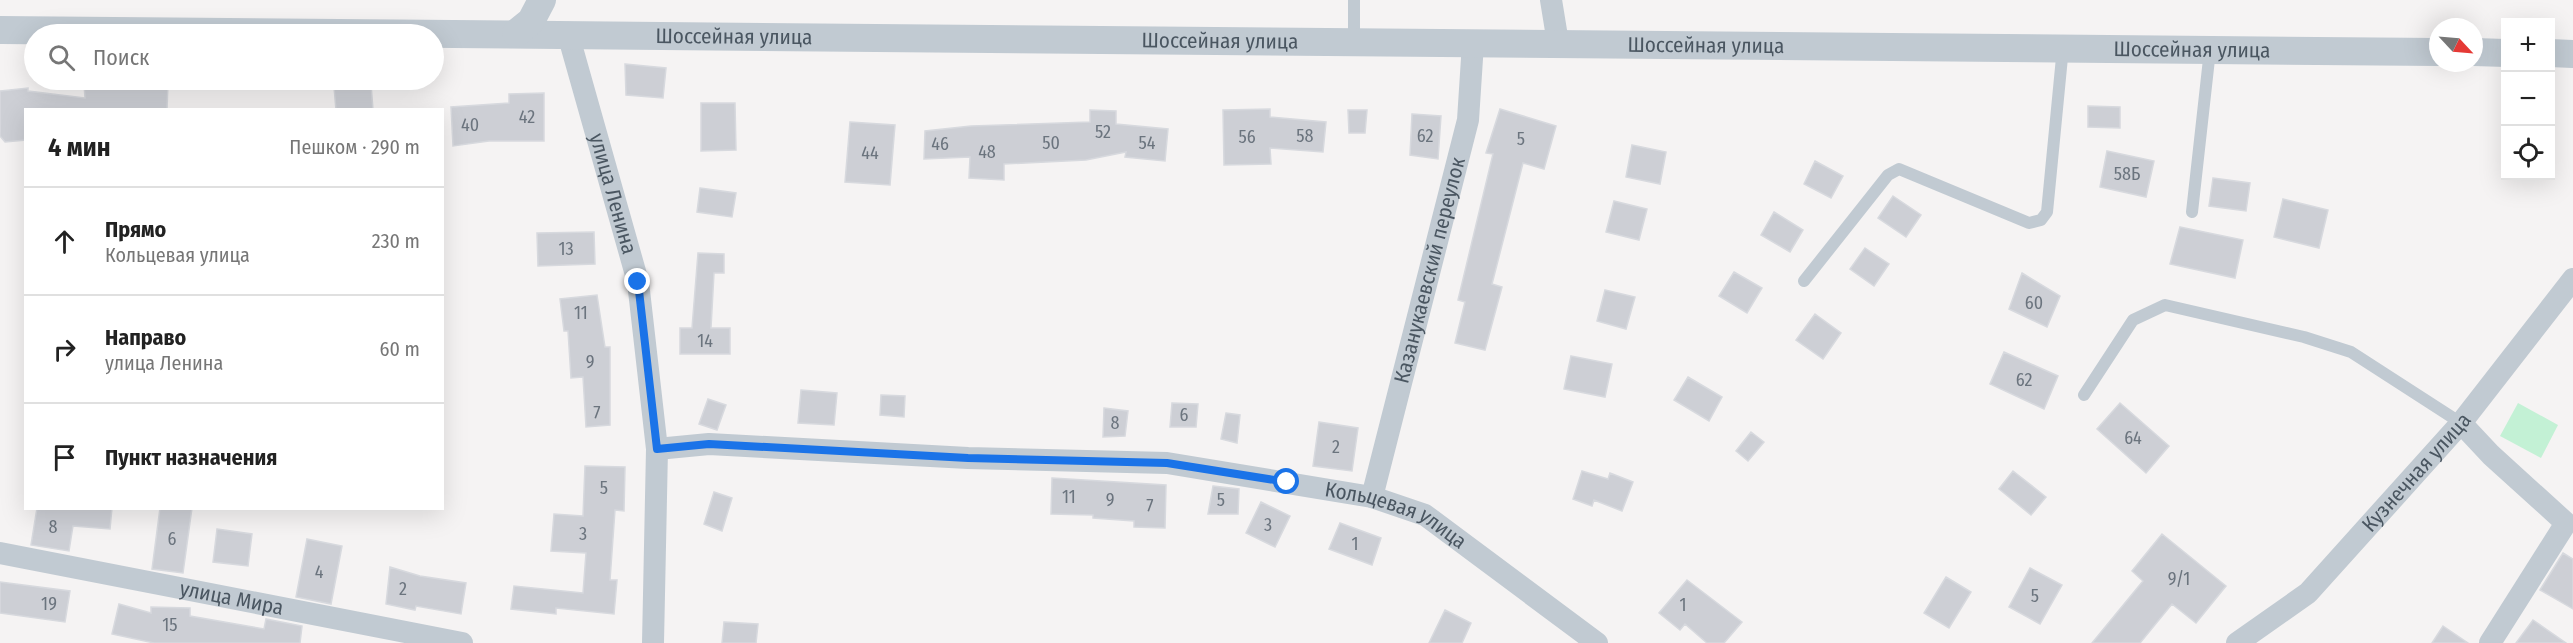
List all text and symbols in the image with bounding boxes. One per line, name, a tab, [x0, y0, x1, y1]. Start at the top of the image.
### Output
north arrow	[2429, 18, 2483, 72]
map controls	[2501, 18, 2555, 180]
button: +	[2501, 18, 2555, 72]
street label: Шоссейная улица	[656, 23, 812, 50]
search box	[24, 24, 444, 90]
street label: Шоссейная улица	[1141, 27, 1298, 55]
street label: Шоссейная улица	[1627, 32, 1784, 59]
street label: Шоссейная улица	[2113, 36, 2270, 63]
icon: search	[45, 41, 78, 74]
text: Поиск	[93, 44, 149, 71]
button: −	[2501, 72, 2555, 126]
house number: 42	[519, 106, 535, 128]
house number: 40	[461, 114, 479, 136]
house number: 52	[1095, 121, 1111, 143]
house number: 58	[1296, 125, 1314, 147]
house number: 62	[1417, 125, 1433, 147]
house number: 56	[1238, 126, 1256, 148]
button: locate	[2501, 126, 2555, 180]
house number: 5	[1517, 128, 1525, 150]
street label: улица Ленина	[584, 130, 642, 257]
text: 4 мин	[48, 132, 110, 163]
house number: 50	[1042, 132, 1060, 154]
house number: 54	[1139, 132, 1156, 154]
house number: 46	[931, 133, 949, 155]
text: Пешком · 290 m	[289, 135, 420, 159]
house number: 48	[978, 141, 996, 163]
house number: 44	[861, 142, 879, 164]
street label: Казанукаевский переулок	[1388, 154, 1471, 386]
house number: 58Б	[2114, 163, 2140, 185]
text: Прямо	[105, 216, 166, 243]
icon: ahead	[48, 225, 81, 258]
text: 230 m	[372, 229, 420, 253]
house number: 13	[558, 238, 574, 260]
text: Кольцевая улица	[105, 243, 250, 267]
route end	[624, 268, 650, 294]
house number: 60	[2025, 292, 2043, 314]
house number: 11	[574, 302, 588, 324]
text: Направо	[105, 324, 186, 351]
house number: 14	[697, 330, 713, 352]
icon: right	[48, 333, 81, 366]
text: 60 m	[380, 337, 420, 361]
text: улица Ленина	[105, 351, 223, 375]
house number: 9	[586, 351, 594, 373]
house number: 62	[2016, 369, 2032, 391]
house number: 7	[593, 402, 601, 424]
house number: 6	[1180, 404, 1189, 426]
street label: Кузнечная улица	[2356, 408, 2477, 537]
house number: 8	[1111, 412, 1120, 434]
house number: 64	[2124, 427, 2142, 449]
house number: 2	[1332, 436, 1340, 458]
icon: arrive	[48, 441, 81, 474]
text: Пункт назначения	[105, 444, 277, 471]
route start	[1273, 468, 1299, 494]
street label: Кольцевая улица	[1323, 476, 1472, 554]
house number: 5	[600, 477, 608, 499]
house number: 11	[1062, 486, 1076, 508]
house number: 9	[1106, 489, 1114, 511]
house number: 5	[1217, 489, 1225, 511]
house number: 7	[1146, 495, 1154, 517]
house number: 3	[1264, 514, 1272, 536]
house number: 8	[49, 516, 58, 538]
house number: 3	[579, 523, 587, 545]
house number: 6	[168, 528, 177, 550]
house number: 1	[1351, 533, 1359, 555]
house number: 4	[315, 561, 324, 583]
house number: 9/1	[2168, 568, 2190, 590]
street label: улица Мира	[178, 575, 286, 621]
house number: 2	[399, 578, 407, 600]
house number: 5	[2031, 585, 2039, 607]
house number: 19	[41, 593, 57, 615]
house number: 1	[1679, 594, 1687, 616]
house number: 15	[162, 614, 178, 636]

